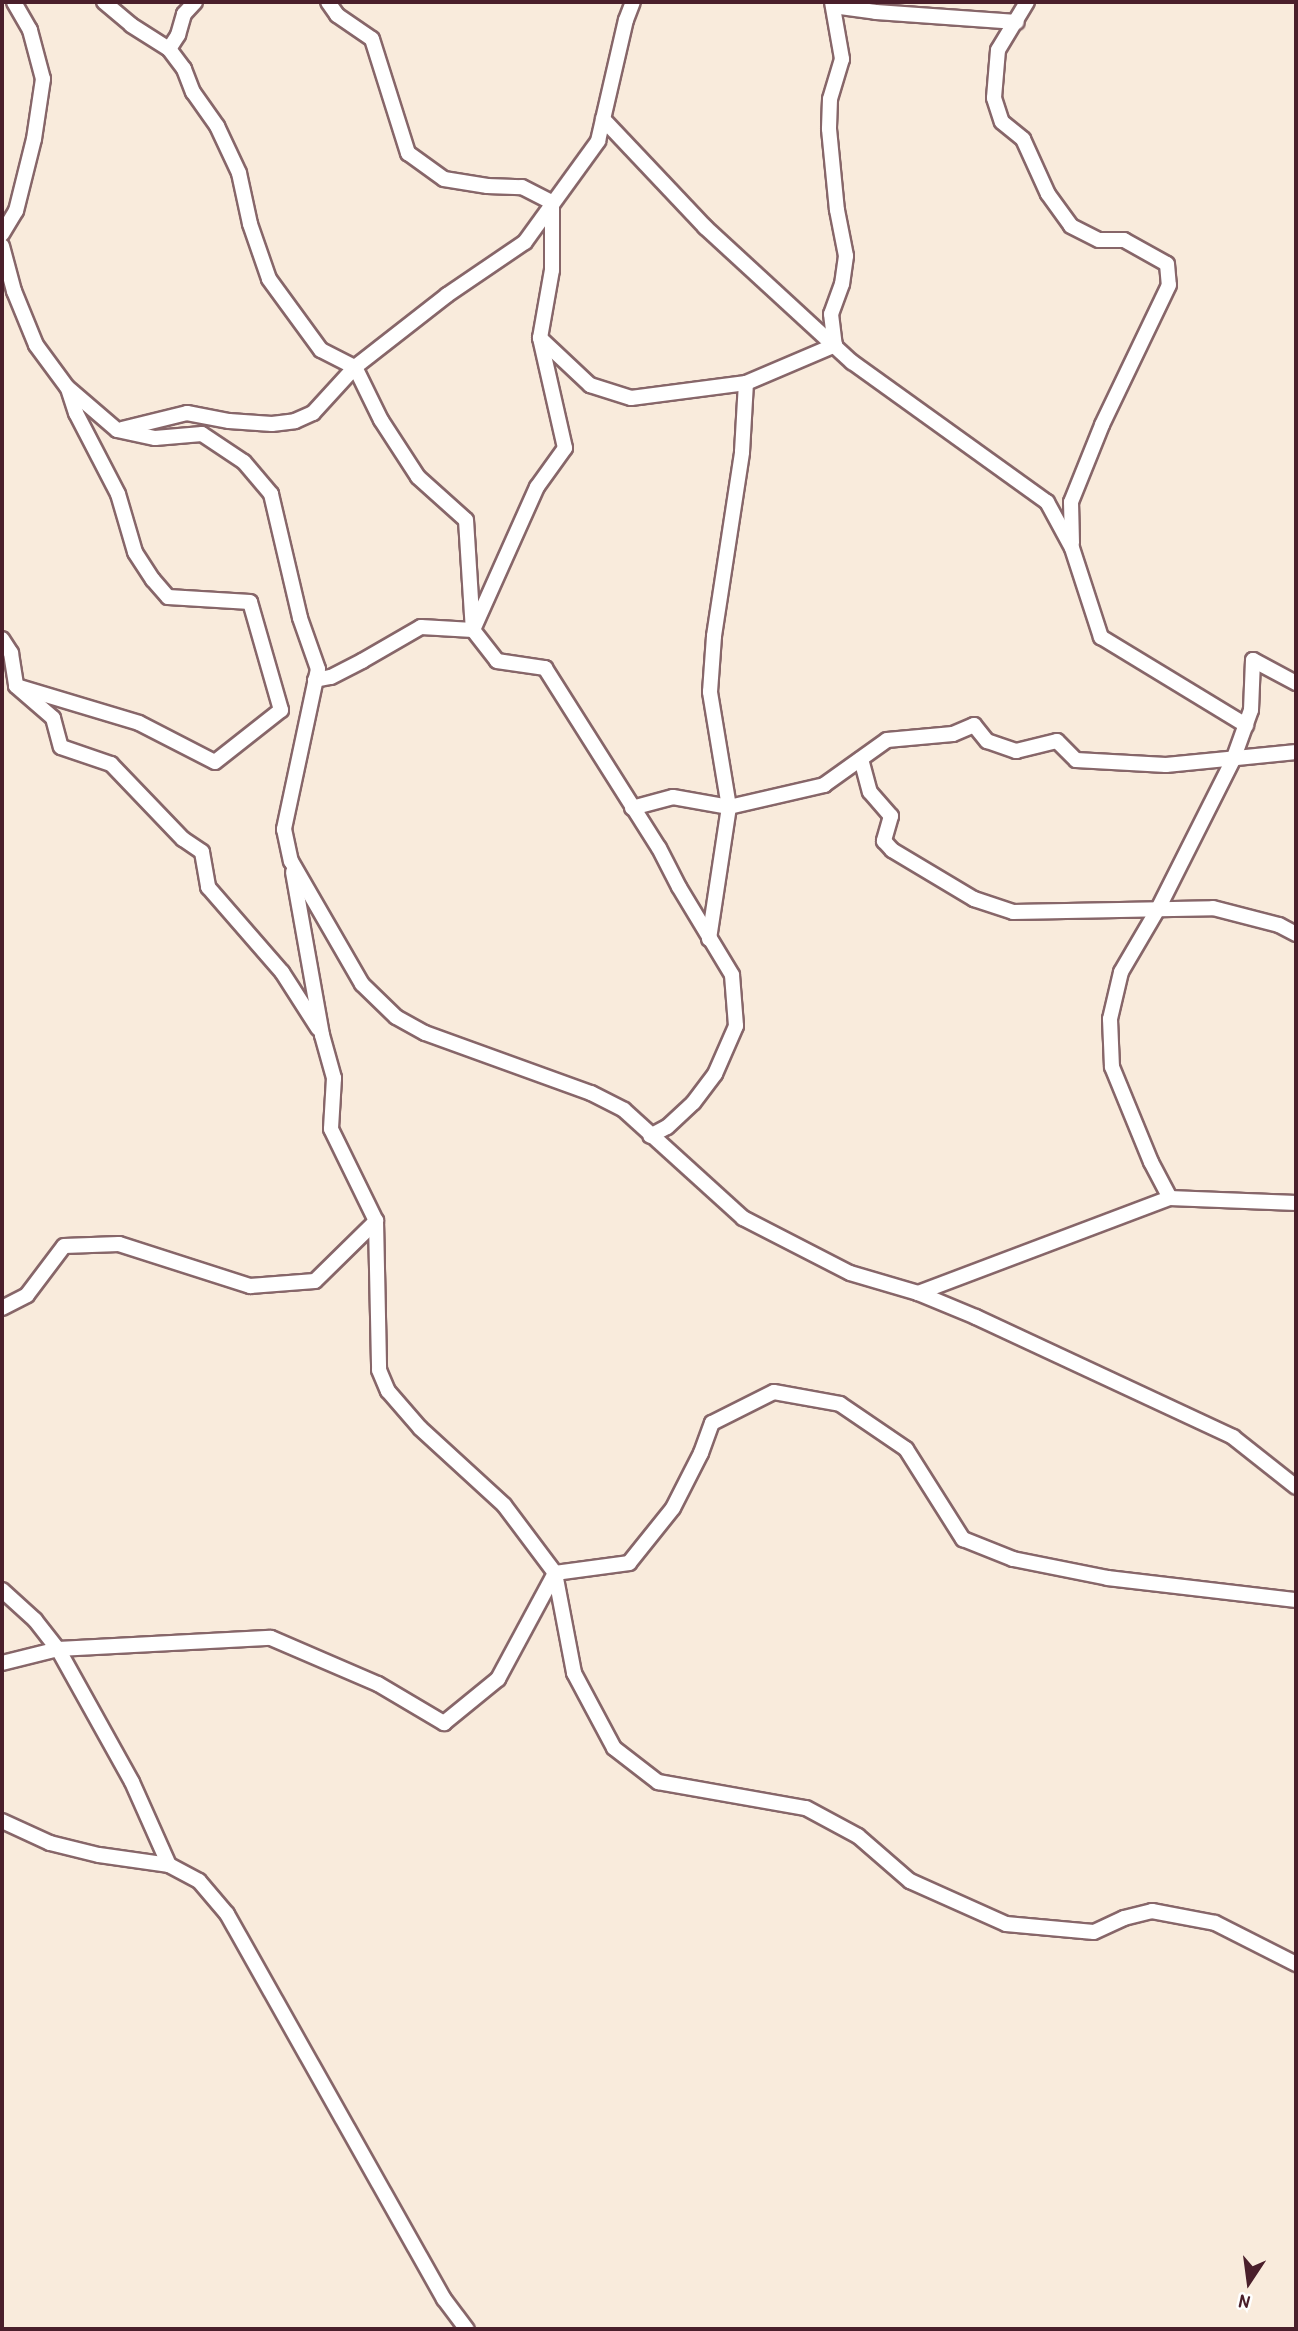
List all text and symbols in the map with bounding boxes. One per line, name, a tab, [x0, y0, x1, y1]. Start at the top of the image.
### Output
north arrow	[1214, 2247, 1284, 2317]
text: N	[1236, 2289, 1252, 2316]

